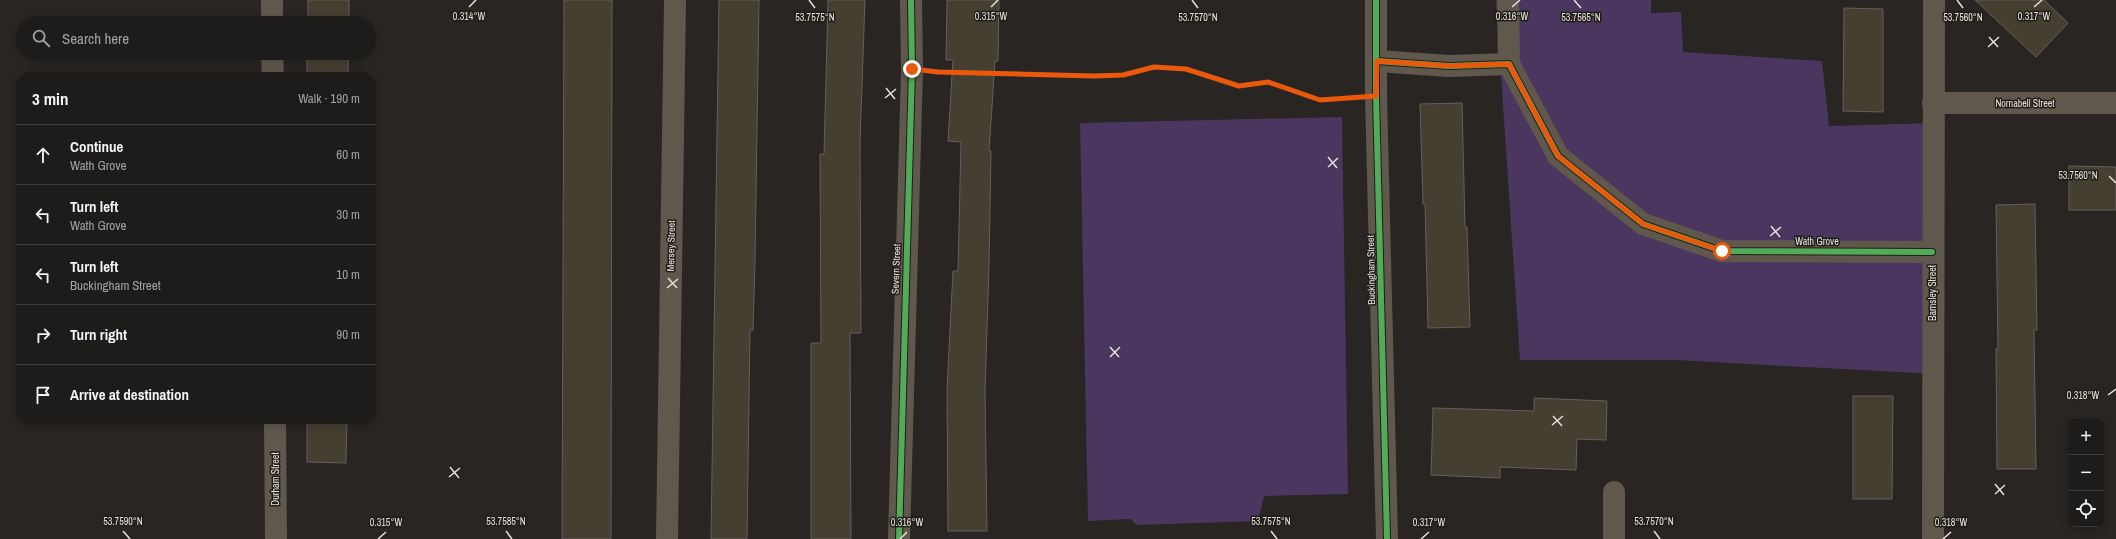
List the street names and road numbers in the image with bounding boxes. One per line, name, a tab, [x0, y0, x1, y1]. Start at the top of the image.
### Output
street label: Nornabell Street	[1995, 97, 2055, 110]
street label: Mersey Street	[664, 220, 678, 272]
street label: Buckingham Street	[1364, 234, 1378, 305]
street label: Wath Grove	[1795, 235, 1839, 248]
street label: Severn Street	[889, 243, 903, 294]
street label: Barnsley Street	[1926, 264, 1939, 321]
street label: Durham Street	[269, 452, 282, 506]

